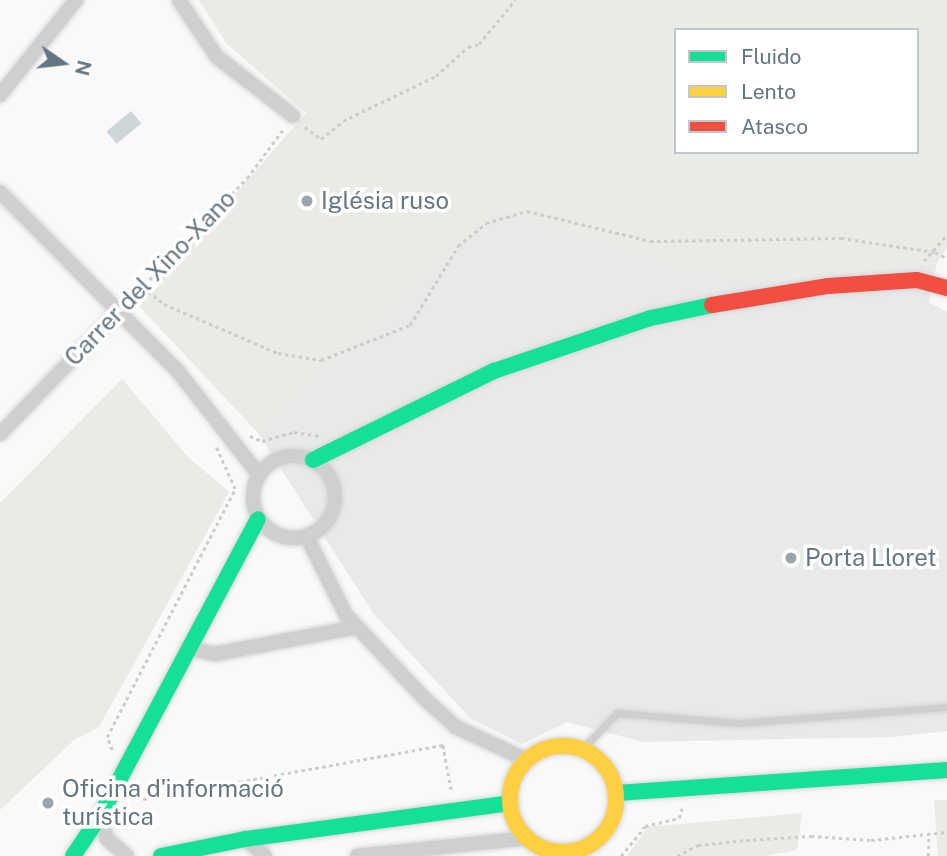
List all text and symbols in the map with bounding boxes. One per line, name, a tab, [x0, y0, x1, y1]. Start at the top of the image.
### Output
north arrow	[28, 28, 98, 98]
legend	[674, 28, 919, 154]
text: Fluido	[741, 44, 801, 69]
text: N	[71, 58, 96, 78]
text: Lento	[741, 79, 796, 104]
text: Atasco	[741, 114, 808, 139]
street label: Carrer del Xino-Xano	[59, 184, 241, 372]
place label: Iglésia ruso	[321, 187, 449, 215]
marker: Iglésia ruso	[299, 193, 315, 209]
place label: Porta Lloret	[805, 544, 937, 572]
marker: Porta Lloret	[783, 550, 799, 566]
place label: Oficina d'informació turística	[62, 775, 284, 831]
marker: Oficina d'informació turística	[40, 795, 56, 811]

